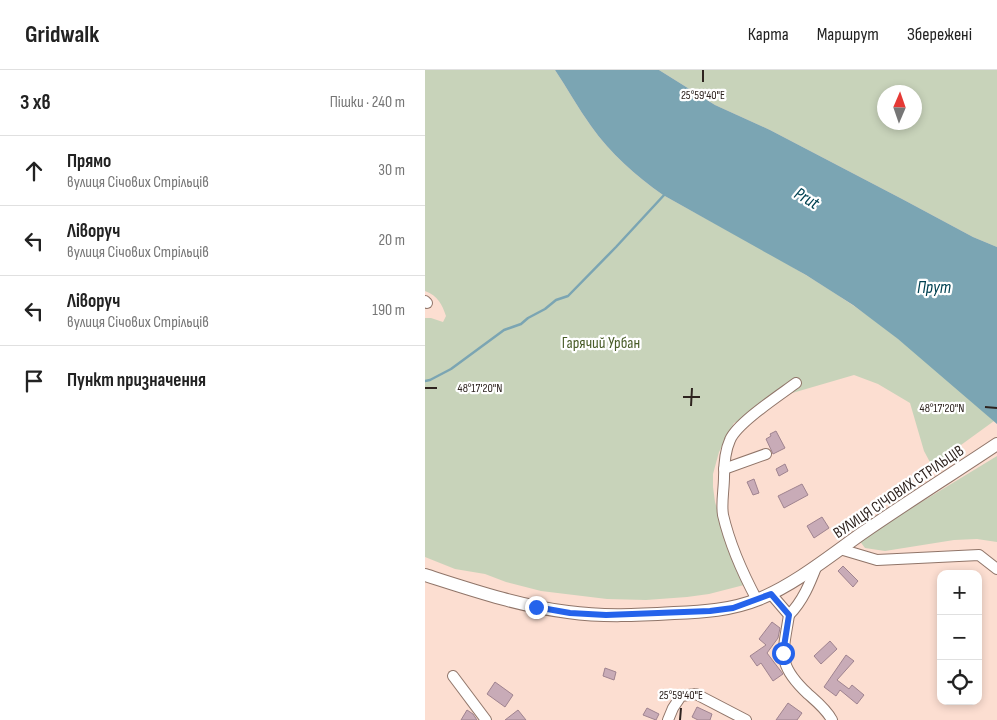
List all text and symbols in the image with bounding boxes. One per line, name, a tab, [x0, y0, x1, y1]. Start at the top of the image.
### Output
text: Gridwalk	[25, 20, 99, 49]
text: Карта	[748, 24, 789, 45]
text: Маршрут	[817, 24, 879, 45]
text: Збережені	[907, 24, 972, 45]
north arrow	[877, 85, 922, 130]
text: 25°59'40"E	[681, 88, 725, 103]
text: 3 хв	[20, 90, 51, 115]
text: Пішки · 240 m	[330, 93, 405, 112]
text: Прямо	[67, 150, 111, 173]
icon: ahead	[20, 157, 48, 185]
text: 30 m	[378, 161, 405, 180]
text: вулиця Січових Стрільців	[67, 173, 209, 192]
water label: Prut	[791, 183, 823, 214]
text: Ліворуч	[67, 220, 120, 243]
icon: left	[20, 227, 48, 255]
text: 20 m	[378, 231, 405, 250]
text: вулиця Січових Стрільців	[67, 243, 209, 262]
water label: Прут	[917, 277, 951, 298]
text: Ліворуч	[67, 290, 120, 313]
icon: left	[20, 297, 48, 325]
text: 190 m	[372, 301, 405, 320]
text: вулиця Січових Стрільців	[67, 313, 209, 332]
park label: Гарячий Урбан	[562, 334, 640, 353]
icon: arrive	[20, 367, 48, 395]
text: Пункт призначення	[67, 369, 206, 392]
text: 48°17'20"N	[458, 381, 502, 396]
text: 48°17'20"N	[920, 401, 964, 416]
street label: ВУЛИЦЯ СІЧОВИХ СТРІЛЬЦІВ	[830, 442, 968, 543]
map controls	[937, 570, 982, 705]
button: +	[937, 570, 982, 615]
route end	[525, 596, 548, 619]
button: −	[937, 615, 982, 660]
route start	[772, 642, 795, 665]
button: locate	[937, 660, 982, 705]
text: 25°59'40"E	[659, 688, 703, 703]

